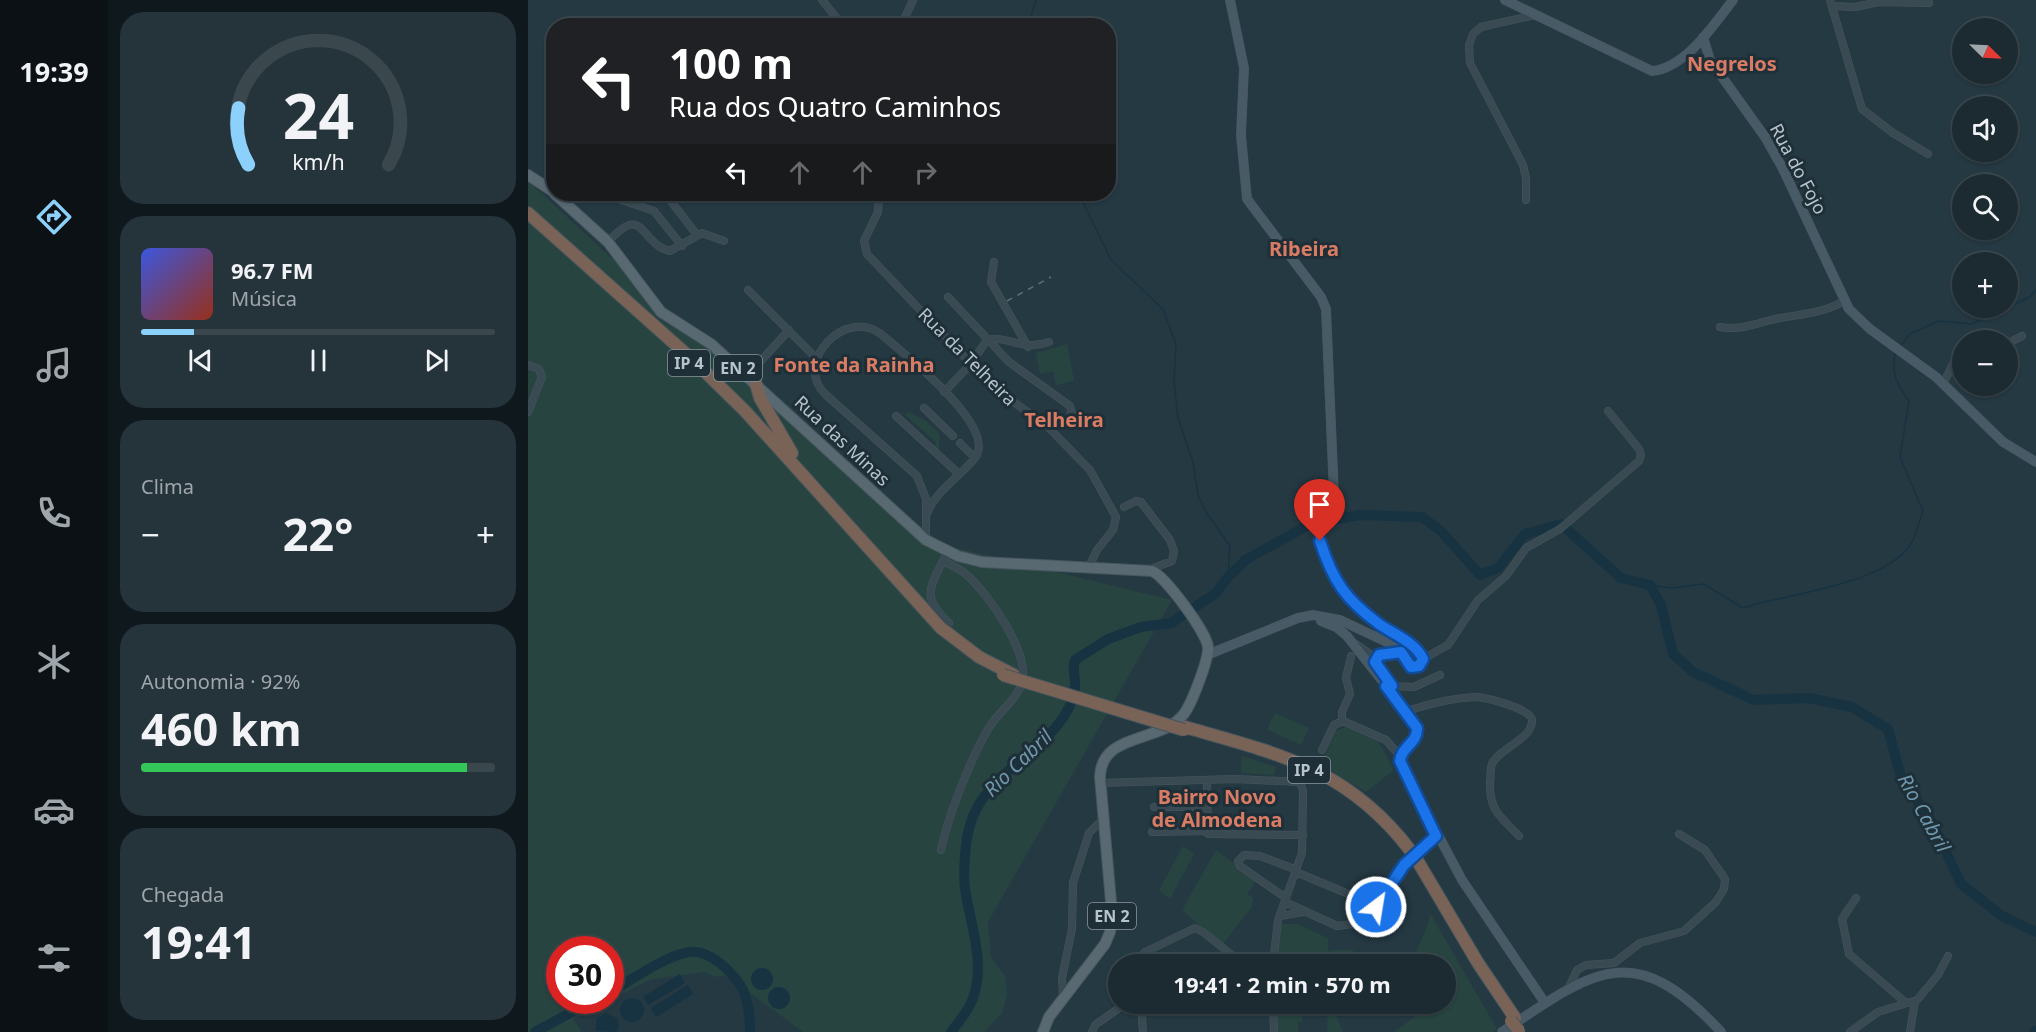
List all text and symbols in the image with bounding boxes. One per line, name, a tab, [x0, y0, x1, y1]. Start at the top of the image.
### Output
north arrow	[1952, 18, 2018, 84]
map controls	[1952, 18, 2018, 396]
text: 100 m	[669, 34, 793, 91]
icon: left	[570, 42, 648, 120]
district label: Negrelos	[1687, 50, 1777, 77]
text: 19:39	[19, 53, 89, 90]
text: 24	[282, 72, 354, 157]
text: Rua dos Quatro Caminhos	[669, 88, 1001, 125]
button: sound	[1952, 96, 2018, 162]
street label: Rua do Fojo	[1765, 119, 1833, 218]
text: km/h	[292, 147, 344, 176]
icon: left	[720, 156, 753, 189]
icon: ahead	[783, 156, 816, 189]
icon: ahead	[846, 156, 879, 189]
icon: right	[909, 156, 942, 189]
button: search	[1952, 174, 2018, 240]
icon: directions	[33, 196, 75, 238]
district label: Ribeira	[1269, 235, 1339, 262]
button: +	[1952, 252, 2018, 318]
text: 96.7 FM	[231, 255, 313, 285]
text: Música	[231, 285, 297, 312]
street label: Rua da Telheira	[913, 302, 1022, 411]
button: −	[1952, 330, 2018, 396]
icon: music	[33, 344, 75, 386]
icon: previous	[184, 344, 217, 377]
icon: pause	[302, 344, 335, 377]
icon: next	[420, 344, 453, 377]
road number: IP 4	[668, 350, 710, 376]
district label: Fonte da Rainha	[773, 351, 935, 378]
road number: EN 2	[714, 355, 762, 381]
street label: Rua das Minas	[790, 390, 896, 491]
district label: Telheira	[1024, 406, 1104, 433]
text: Clima	[141, 473, 194, 500]
pin	[1294, 479, 1345, 541]
icon: arrive	[1303, 488, 1336, 521]
icon: phone	[33, 492, 75, 534]
text: 22°	[283, 503, 353, 564]
text: −	[141, 512, 160, 557]
text: +	[476, 512, 495, 557]
icon: climate	[33, 641, 75, 683]
text: Autonomia · 92%	[141, 668, 300, 695]
text: 460 km	[141, 698, 302, 759]
water label: Rio Cabril	[977, 722, 1059, 802]
road number: IP 4	[1288, 757, 1330, 783]
water label: Rio Cabril	[1892, 769, 1958, 858]
district label: Bairro Novo de Almodena	[1151, 783, 1283, 833]
icon: car	[33, 789, 75, 831]
position arrow	[1344, 875, 1408, 939]
text: Chegada	[141, 881, 224, 908]
road number: EN 2	[1088, 903, 1136, 929]
text: 19:41	[141, 911, 257, 972]
speed limit sign: 30	[546, 936, 624, 1014]
icon: filters	[33, 937, 75, 979]
text: 19:41 · 2 min · 570 m	[1173, 969, 1391, 999]

